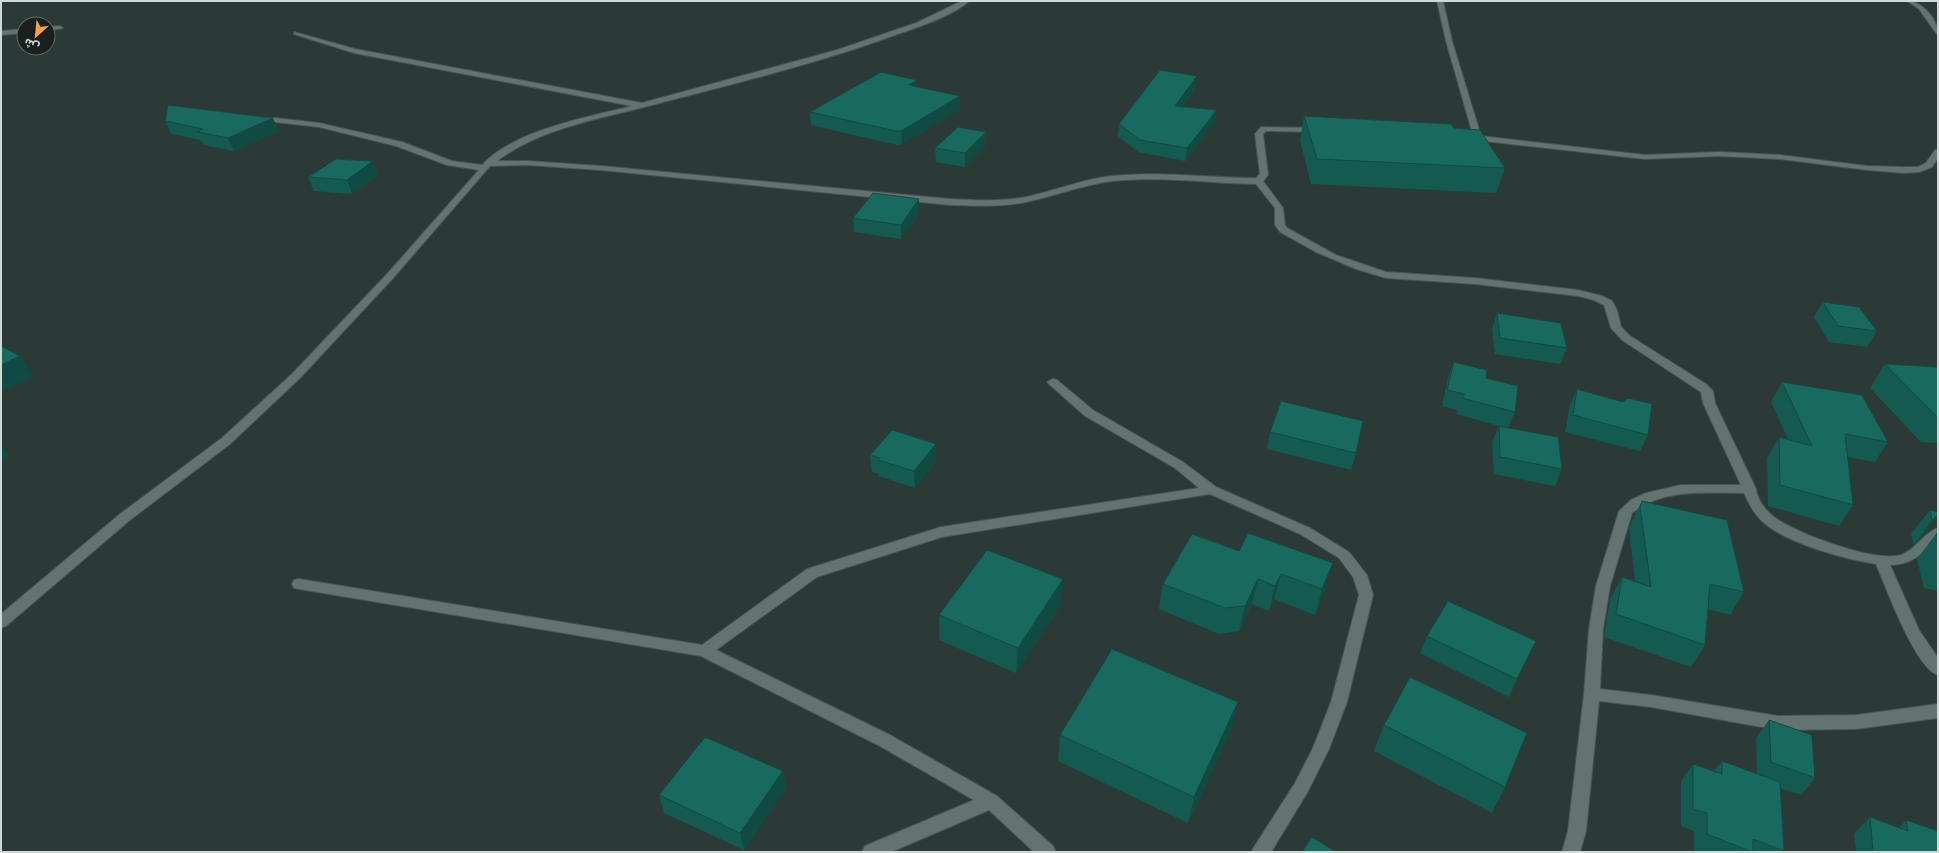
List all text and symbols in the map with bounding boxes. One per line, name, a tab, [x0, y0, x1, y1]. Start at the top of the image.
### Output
north arrow	[16, 16, 56, 56]
text: ش	[22, 35, 41, 54]

